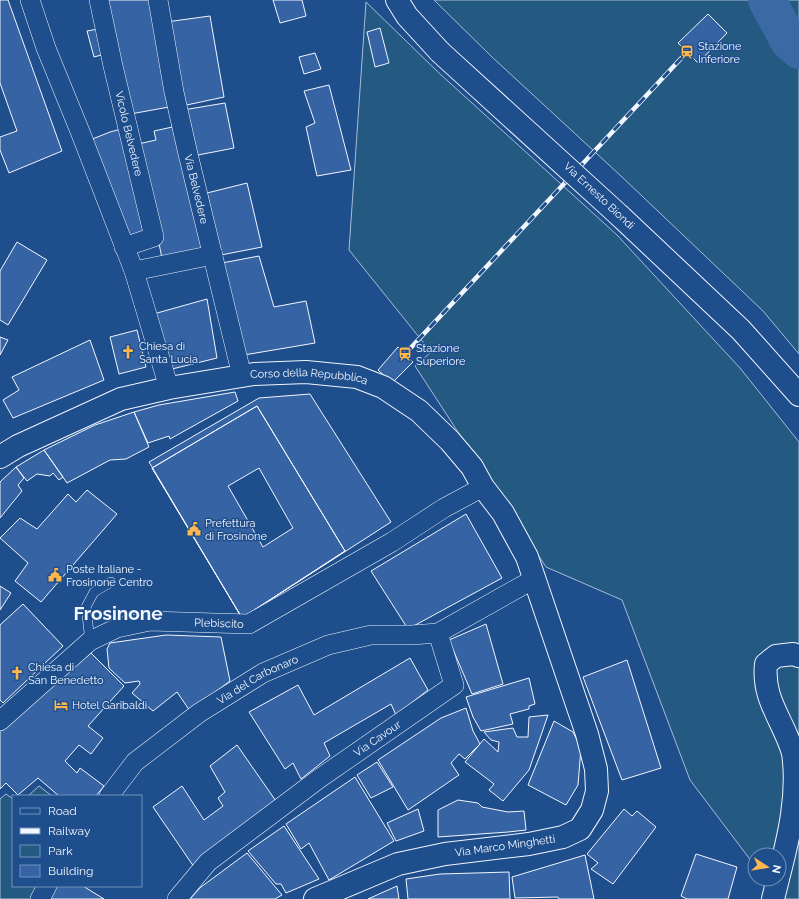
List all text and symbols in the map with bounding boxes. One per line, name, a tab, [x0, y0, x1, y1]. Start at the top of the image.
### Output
place label: Stazione Inferiore	[698, 40, 742, 66]
station icon: Stazione Inferiore	[679, 44, 695, 60]
street label: Vicolo Belvedere	[113, 90, 146, 178]
street label: Via Belvedere	[182, 153, 211, 226]
street label: Via Ernesto Biondi	[561, 160, 637, 232]
place label: Chiesa di Santa Lucia	[139, 340, 198, 366]
place label: Stazione Superiore	[416, 342, 466, 368]
church icon: Chiesa di Santa Lucia	[120, 344, 136, 360]
station icon: Stazione Superiore	[397, 346, 413, 362]
street label: Corso della Repubblica	[249, 365, 370, 387]
place label: Prefettura di Frosinone	[205, 517, 267, 543]
public building icon: Prefettura di Frosinone	[186, 521, 202, 537]
place label: Poste Italiane - Frosinone Centro	[66, 563, 153, 589]
public building icon: Poste Italiane - Frosinone Centro	[47, 567, 63, 583]
district label: Frosinone	[73, 602, 163, 624]
street label: Plebiscito	[194, 616, 244, 630]
street label: Via del Carbonaro	[214, 652, 301, 707]
place label: Chiesa di San Benedetto	[28, 661, 104, 687]
church icon: Chiesa di San Benedetto	[9, 665, 25, 681]
hotel icon: Hotel Garibaldi	[53, 697, 69, 713]
place label: Hotel Garibaldi	[72, 699, 147, 712]
street label: Via Cavour	[351, 717, 404, 759]
legend	[12, 795, 142, 887]
text: Road	[48, 804, 77, 818]
text: Railway	[48, 824, 91, 838]
street label: Via Marco Minghetti	[454, 833, 556, 859]
text: Park	[48, 844, 73, 858]
north arrow	[747, 847, 787, 887]
text: Building	[48, 864, 94, 878]
text: N	[769, 864, 784, 874]

